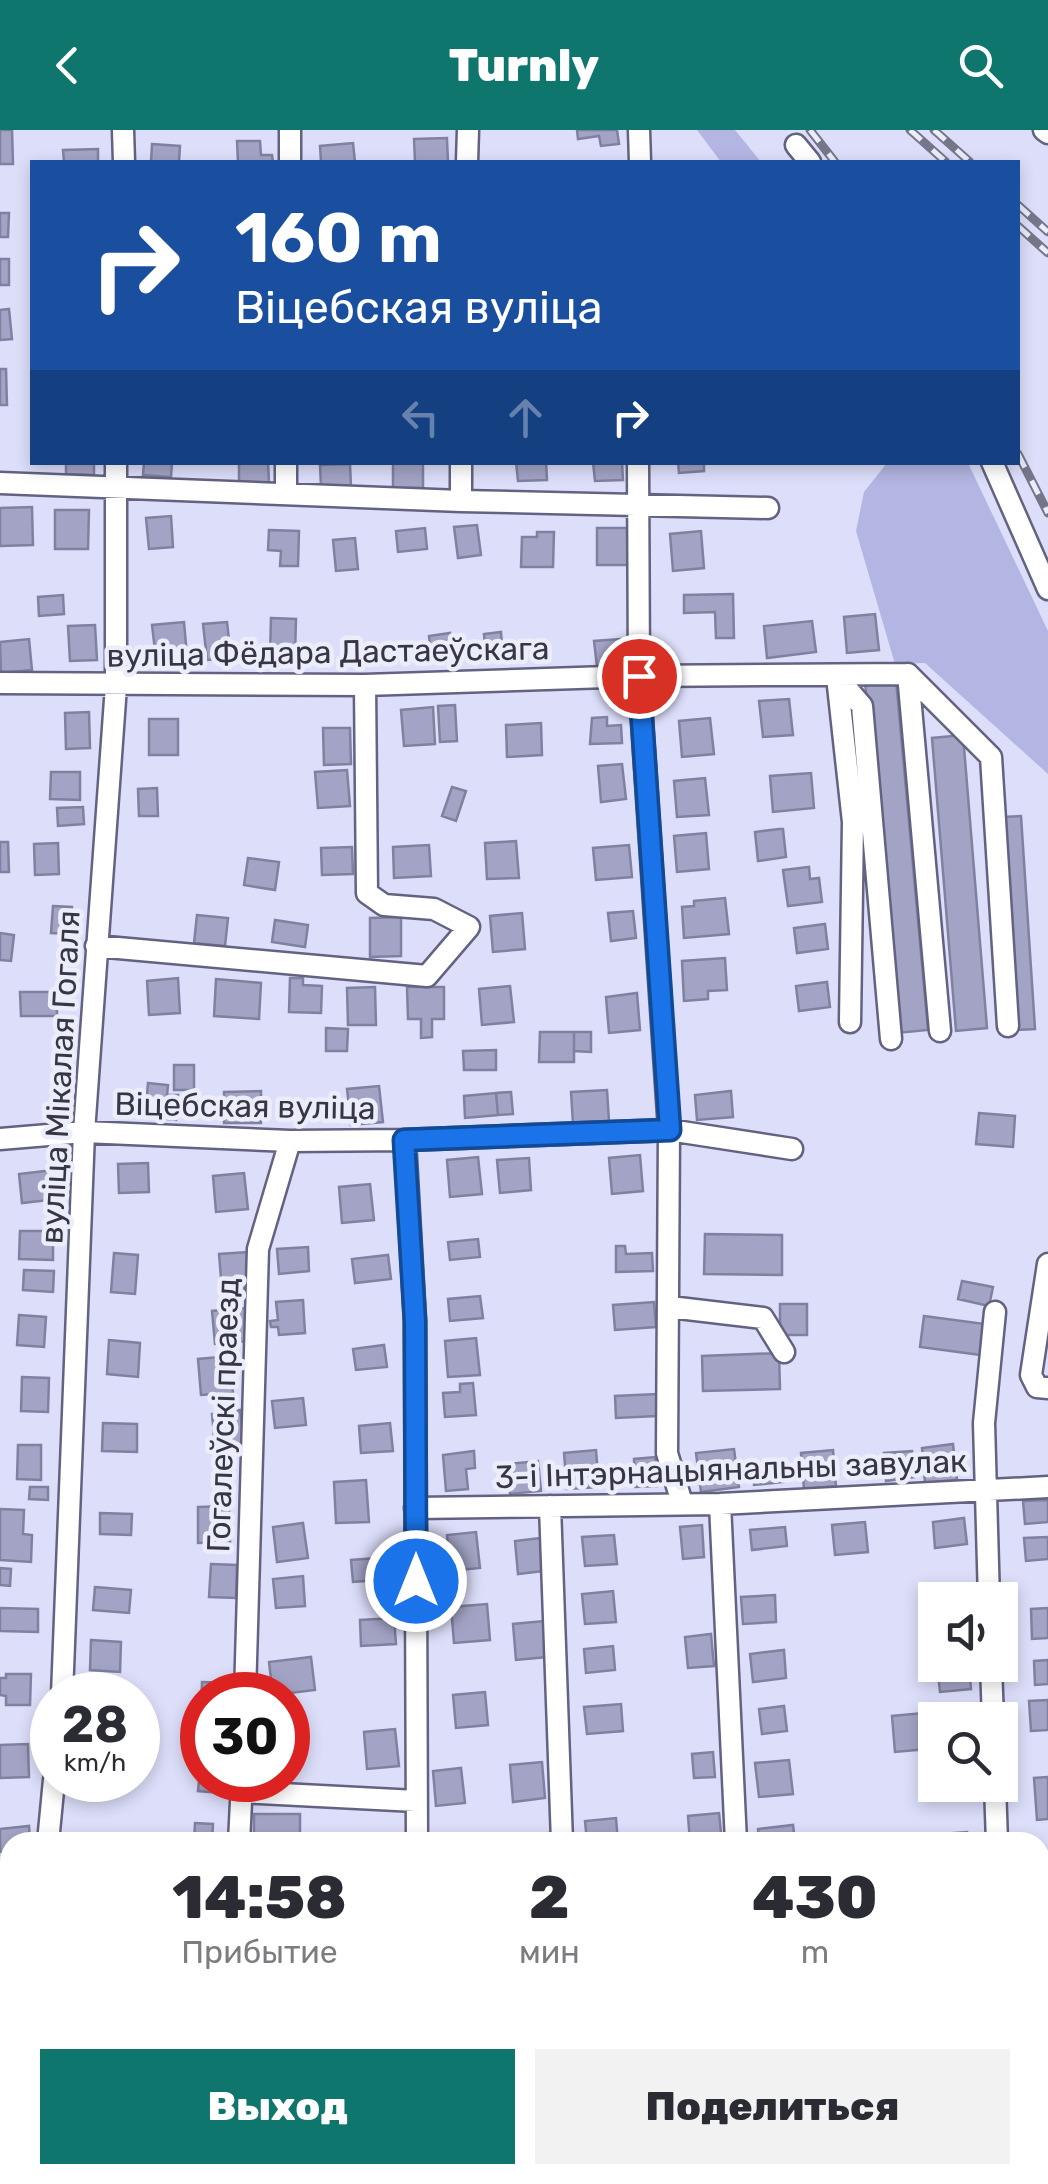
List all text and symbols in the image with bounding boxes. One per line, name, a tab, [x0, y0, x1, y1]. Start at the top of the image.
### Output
icon: back	[40, 38, 95, 93]
icon: search	[953, 38, 1008, 93]
text: Turnly	[449, 39, 599, 92]
text: 160 m	[235, 197, 442, 280]
icon: right	[70, 200, 200, 330]
text: Віцебская вуліца	[235, 281, 603, 334]
icon: left	[393, 390, 448, 445]
icon: ahead	[498, 390, 553, 445]
icon: right	[603, 390, 658, 445]
street label: вуліца Фёдара Дастаеўскага	[106, 629, 550, 675]
pin	[597, 634, 682, 719]
icon: arrive	[612, 649, 667, 704]
street label: вуліца Мікалая Гогаля	[32, 909, 88, 1245]
street label: Віцебская вуліца	[114, 1085, 376, 1127]
street label: Гогалеўскі праезд	[199, 1277, 247, 1553]
street label: 3-і Інтэрнацыянальны завулак	[494, 1442, 968, 1496]
position arrow	[364, 1529, 468, 1633]
map controls	[918, 1582, 1018, 1802]
button: sound	[918, 1582, 1018, 1682]
speed limit sign: 30	[180, 1672, 310, 1802]
text: 28	[62, 1695, 128, 1755]
button: search	[918, 1702, 1018, 1802]
text: km/h	[64, 1748, 126, 1777]
text: 14:58	[172, 1862, 347, 1933]
text: 2	[529, 1862, 570, 1933]
text: 430	[752, 1862, 878, 1933]
text: Прибытие	[181, 1933, 338, 1971]
text: мин	[519, 1933, 580, 1971]
text: m	[801, 1933, 829, 1971]
button: Выход	[40, 2049, 515, 2164]
button: Поделиться	[535, 2049, 1010, 2164]

